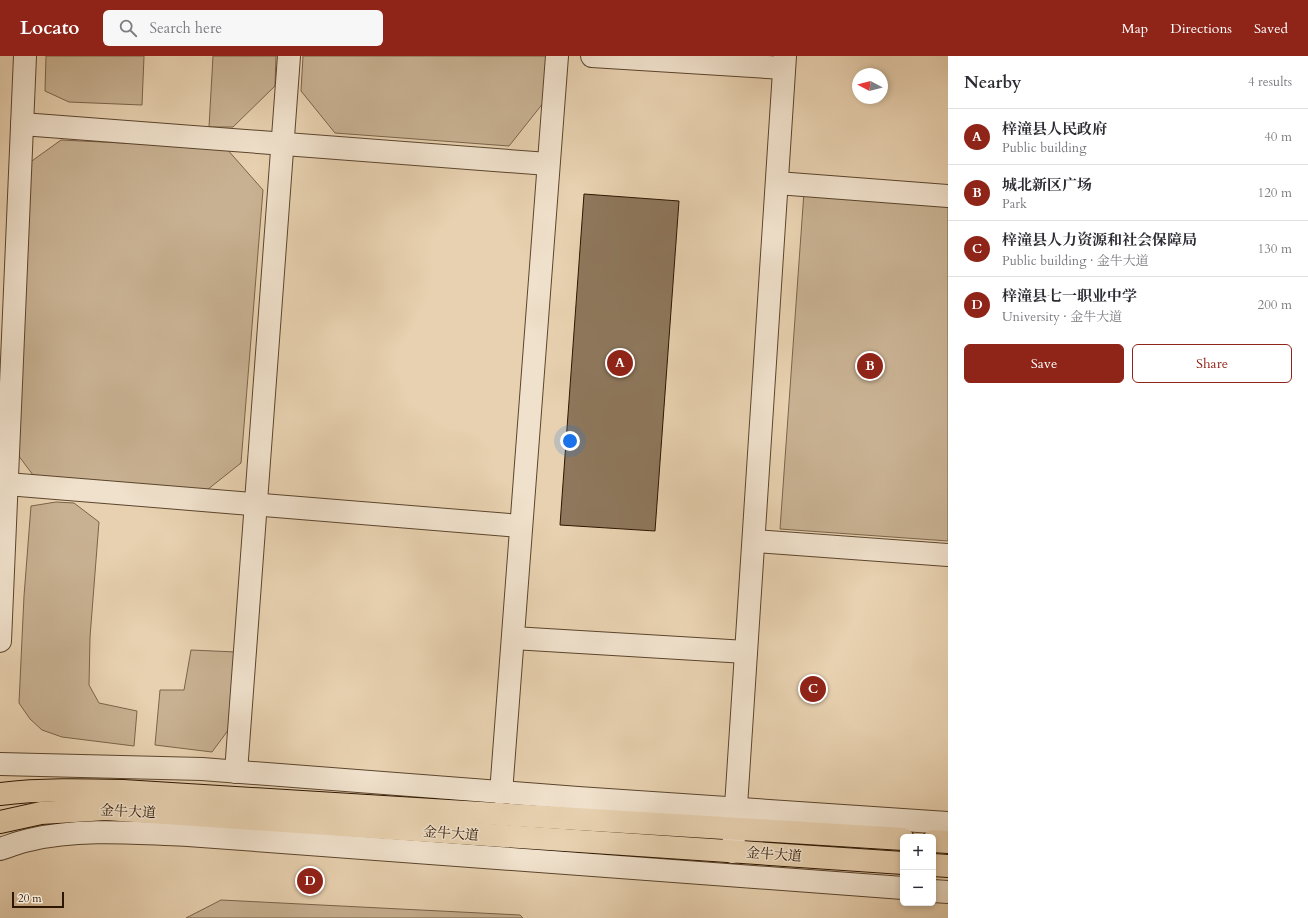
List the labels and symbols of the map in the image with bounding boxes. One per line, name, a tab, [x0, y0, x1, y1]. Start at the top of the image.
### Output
north arrow	[852, 68, 888, 104]
pin: A	[607, 348, 633, 378]
pin: B	[857, 351, 883, 381]
your location	[560, 431, 580, 451]
pin: C	[800, 674, 826, 704]
street label: 金牛大道	[100, 801, 156, 822]
street label: 金牛大道	[422, 822, 480, 845]
street label: 金牛大道	[745, 843, 803, 866]
pin: D	[297, 866, 323, 896]
scale bar	[12, 890, 64, 909]

